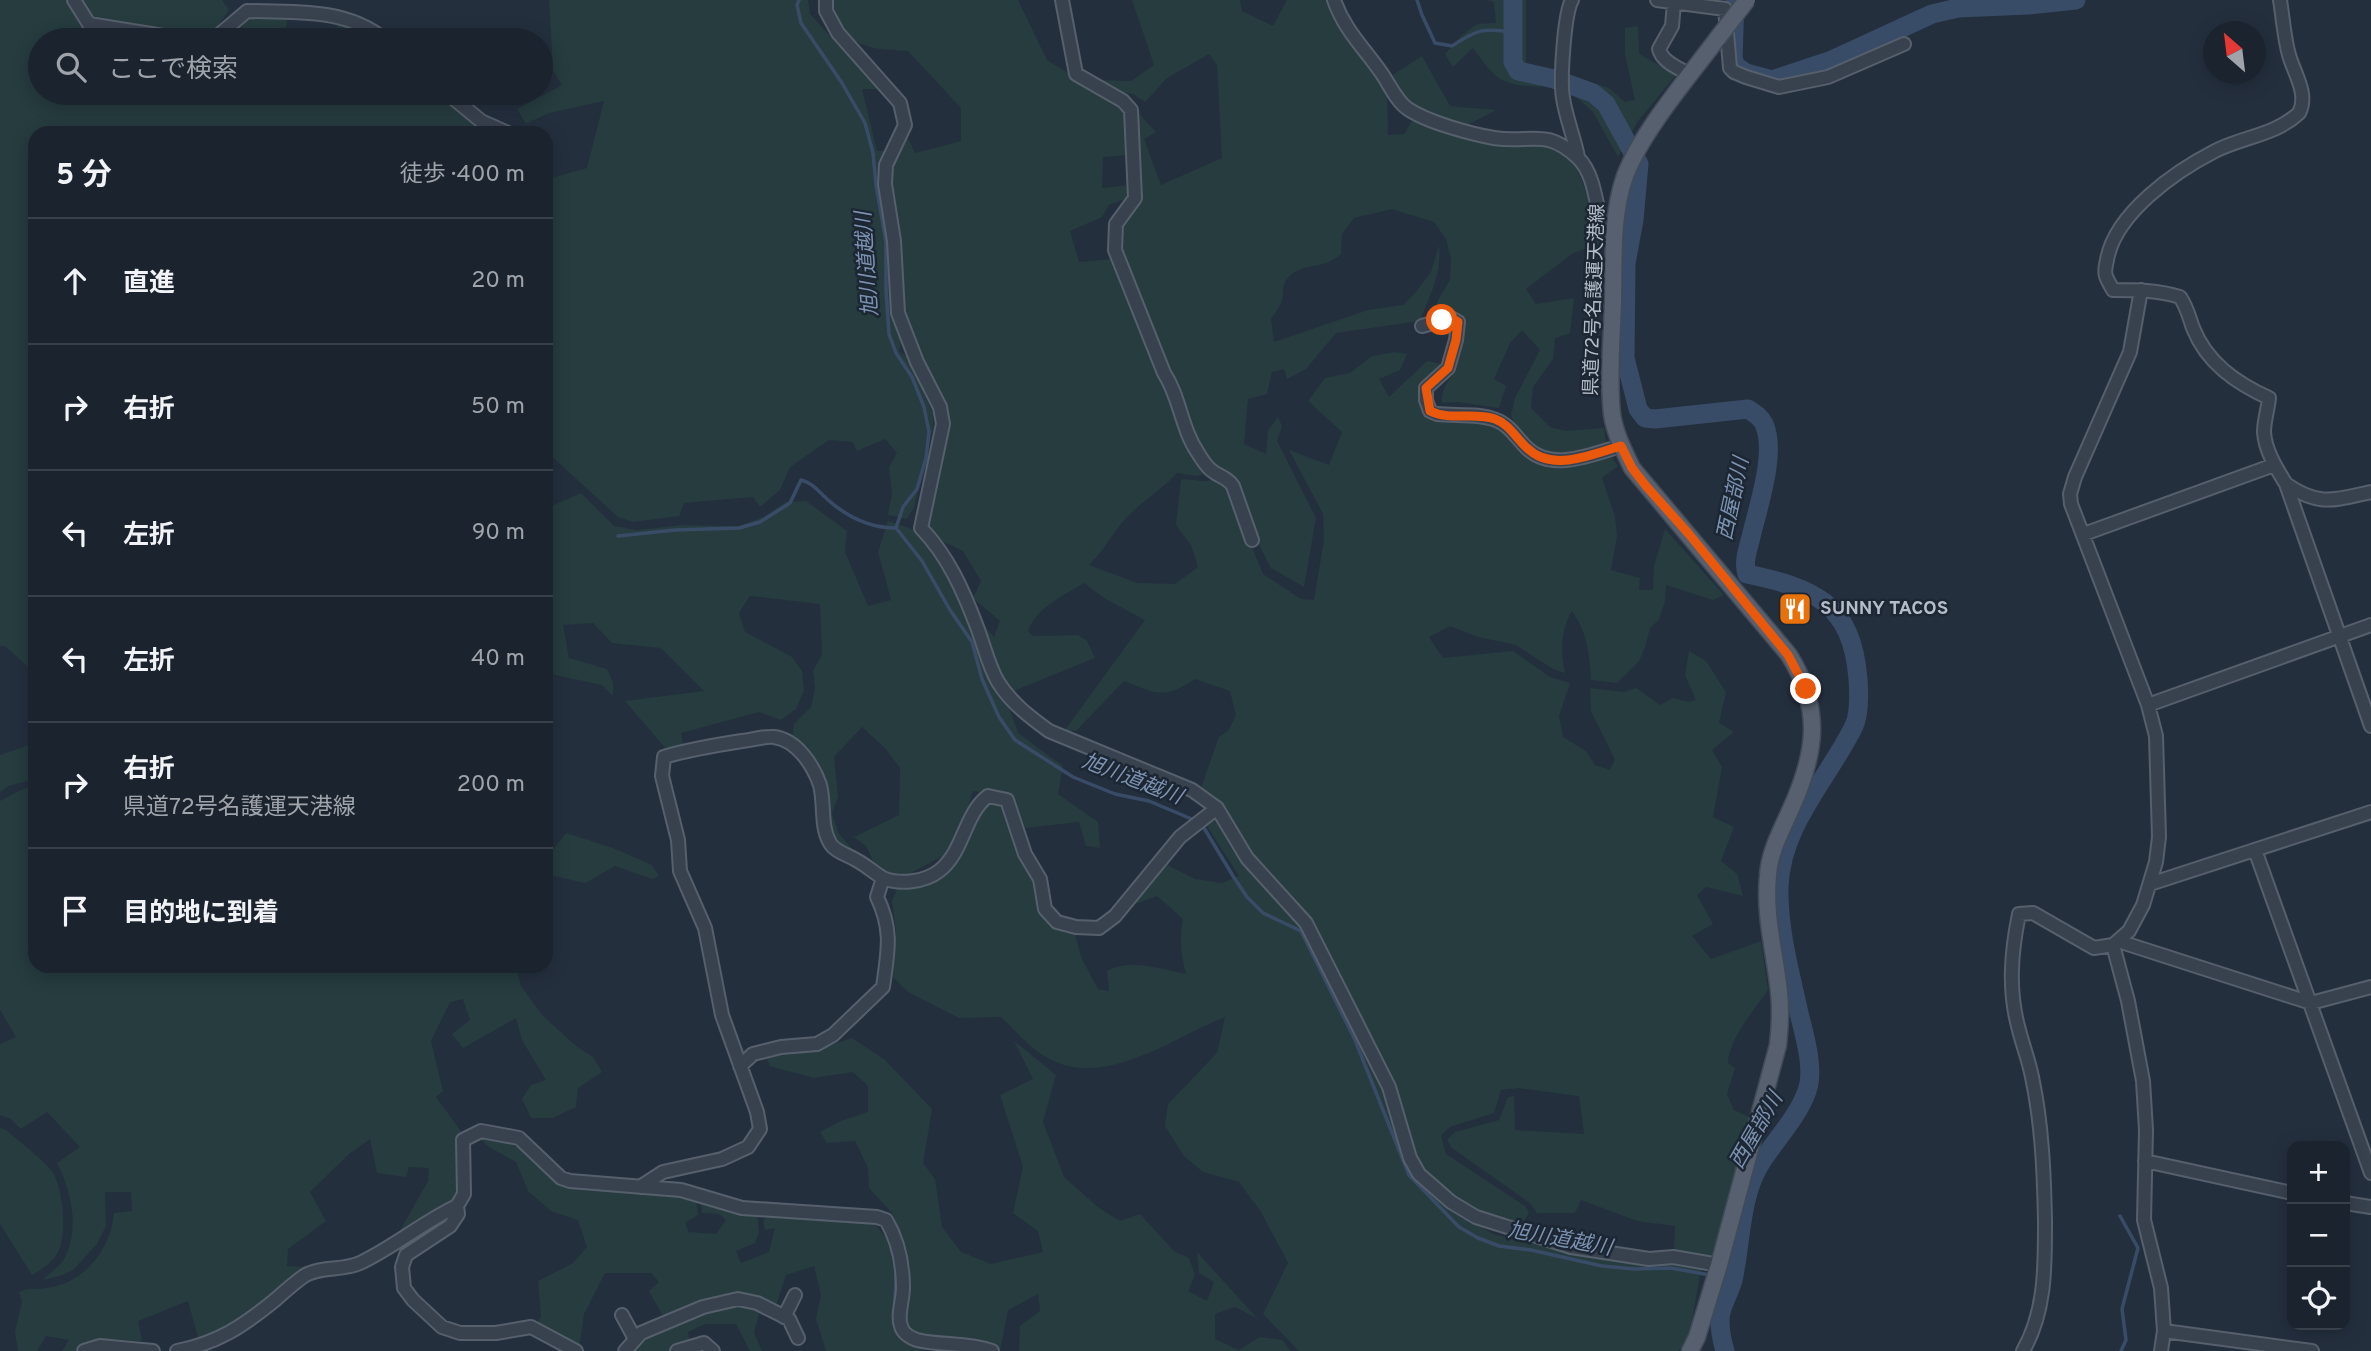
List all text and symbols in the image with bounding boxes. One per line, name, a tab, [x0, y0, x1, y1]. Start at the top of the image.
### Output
north arrow	[2203, 21, 2266, 84]
search box	[28, 28, 553, 105]
icon: search	[52, 48, 90, 86]
text: ここで検索	[108, 54, 238, 87]
text: 5 分	[56, 158, 112, 195]
text: 徒歩 · 400 m	[400, 161, 525, 190]
street label: 県道72号名護運天港線	[1580, 204, 1610, 396]
water label: 旭川道越川	[851, 209, 885, 317]
icon: ahead	[56, 262, 94, 300]
text: 20 m	[471, 267, 525, 296]
text: 直進	[123, 268, 175, 301]
route start	[1426, 304, 1457, 335]
icon: right	[56, 388, 94, 426]
text: 50 m	[471, 393, 525, 422]
text: 右折	[123, 394, 175, 427]
water label: 西屋部川	[1712, 453, 1756, 543]
icon: left	[56, 514, 94, 552]
text: 90 m	[472, 519, 525, 548]
text: 左折	[123, 520, 175, 553]
restaurant icon: SUNNY TACOS	[1776, 590, 1814, 628]
place label: SUNNY TACOS	[1820, 597, 1948, 621]
icon: left	[56, 640, 94, 678]
text: 40 m	[471, 645, 525, 674]
text: 左折	[123, 646, 175, 679]
route end	[1790, 673, 1821, 704]
water label: 旭川道越川	[1078, 749, 1188, 812]
text: 右折	[123, 754, 175, 787]
icon: right	[56, 766, 94, 804]
text: 200 m	[457, 771, 525, 800]
text: 県道72号名護運天港線	[123, 794, 356, 823]
icon: arrive	[56, 892, 94, 930]
text: 目的地に到着	[123, 898, 279, 931]
water label: 西屋部川	[1724, 1086, 1791, 1174]
map controls	[2287, 1141, 2350, 1330]
button: +	[2287, 1141, 2350, 1204]
button: −	[2287, 1204, 2350, 1267]
water label: 旭川道越川	[1506, 1218, 1616, 1263]
button: locate	[2287, 1267, 2350, 1330]

